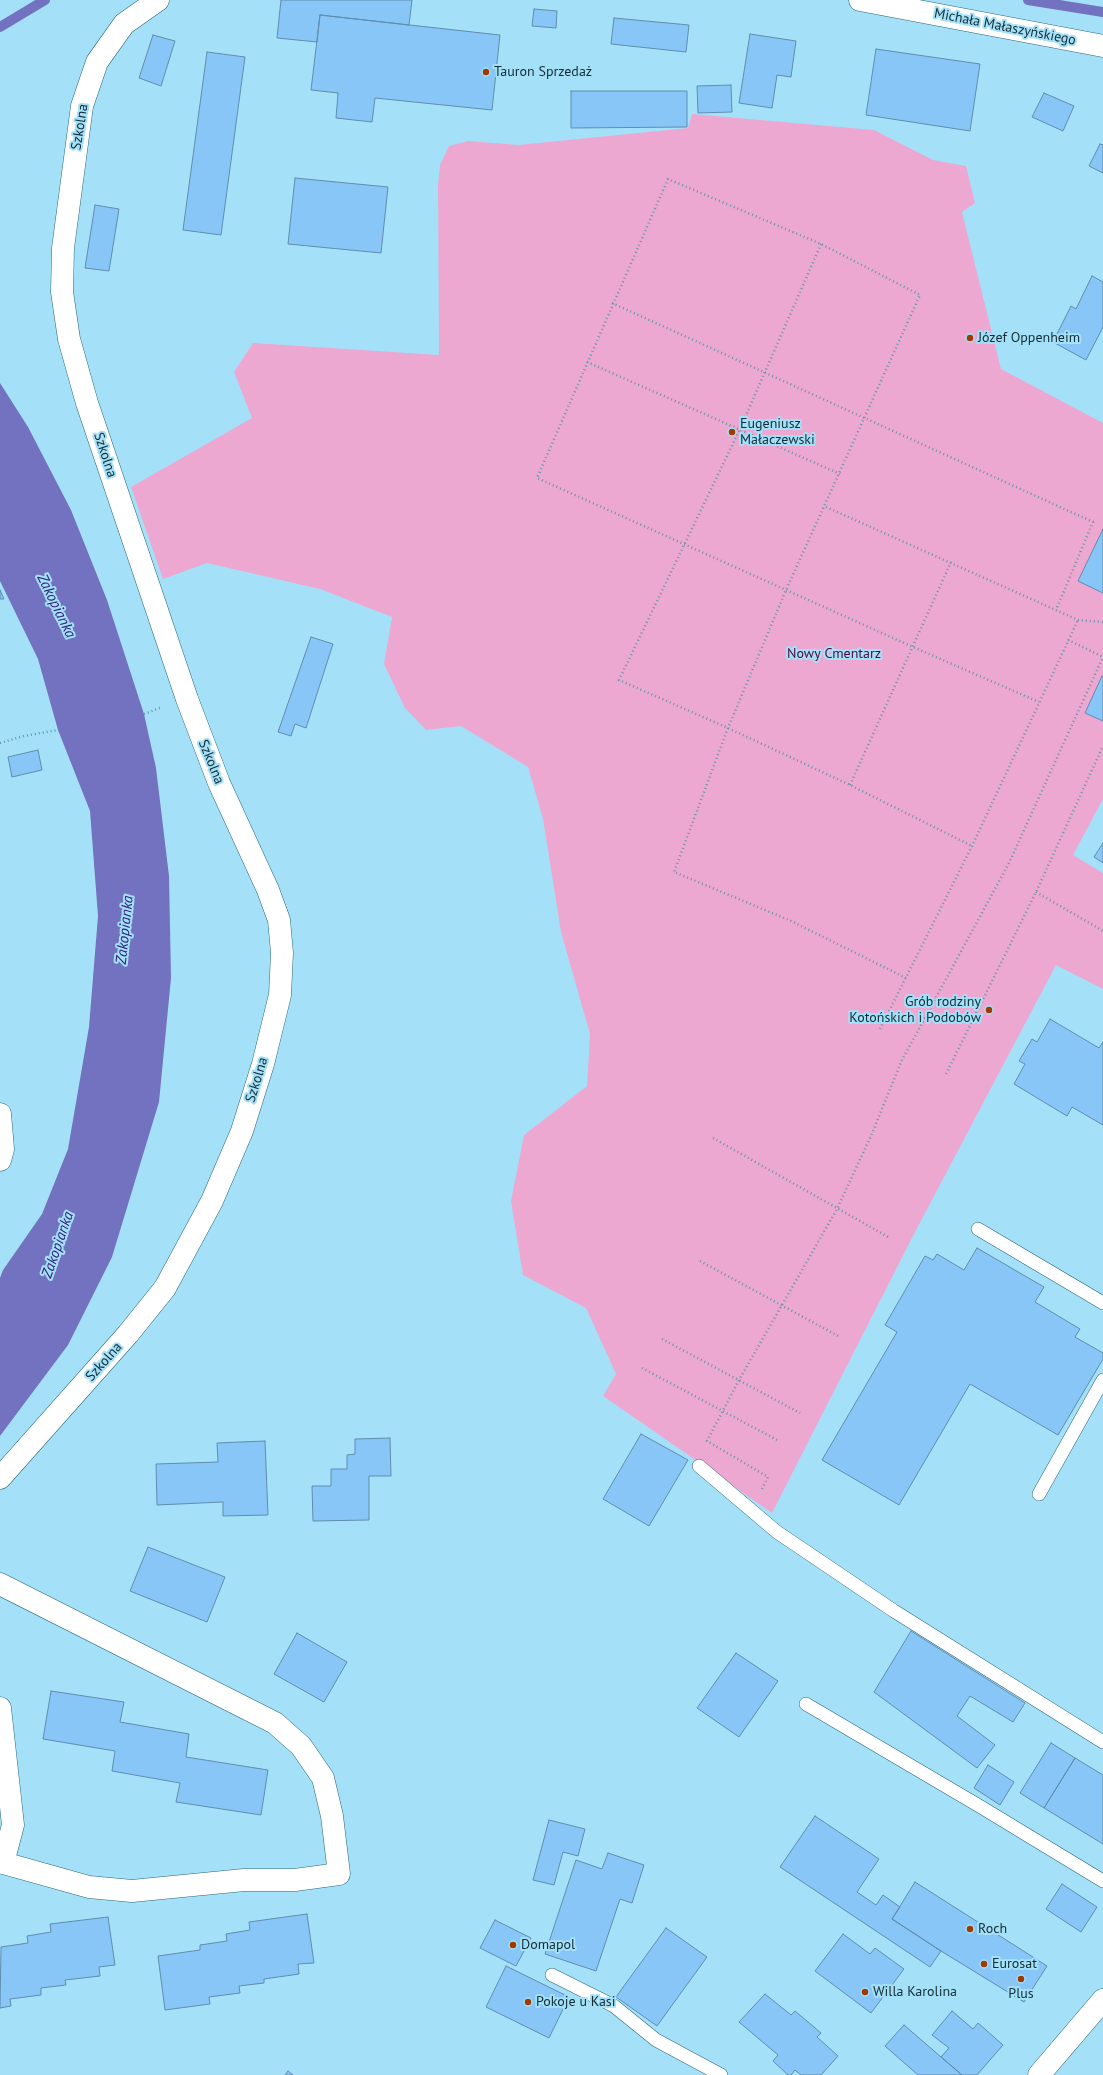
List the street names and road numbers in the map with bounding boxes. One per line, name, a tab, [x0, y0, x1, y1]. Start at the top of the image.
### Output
street label: Michała Małaszyńskiego	[933, 5, 1077, 49]
street label: Szkolna	[68, 103, 92, 151]
street label: Szkolna	[90, 430, 120, 480]
street label: Szkolna	[195, 737, 227, 787]
street label: Szkolna	[242, 1055, 272, 1105]
street label: Szkolna	[82, 1339, 126, 1385]

